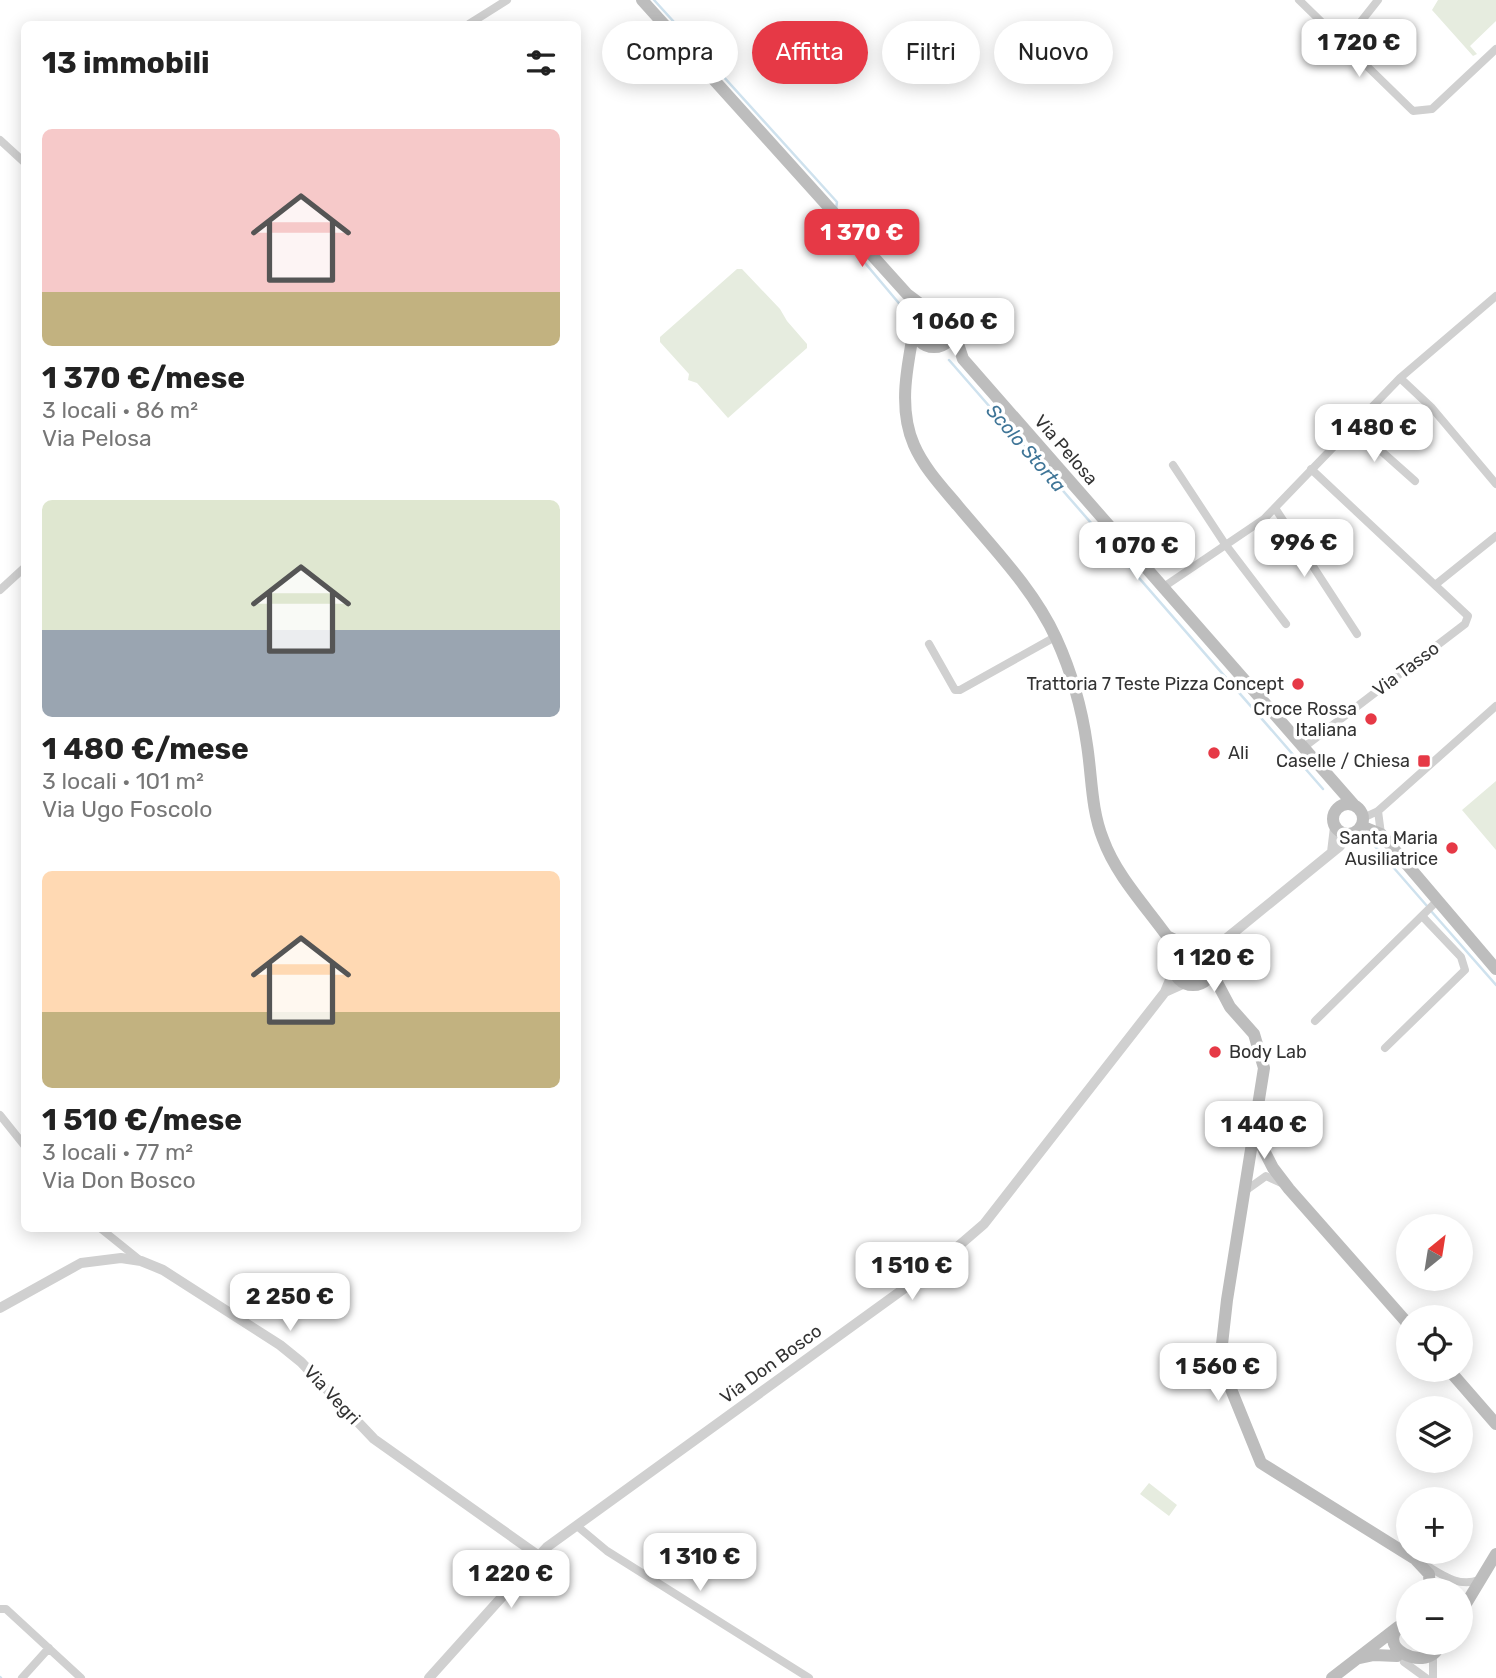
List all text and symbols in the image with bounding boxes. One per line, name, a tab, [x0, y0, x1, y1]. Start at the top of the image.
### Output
pin: 1 720 €	[1294, 20, 1424, 79]
chip: Compra	[602, 21, 738, 84]
chip: Affitta	[752, 21, 868, 84]
chip: Filtri	[882, 21, 980, 84]
chip: Nuovo	[994, 21, 1113, 84]
text: 1 720 €	[1317, 28, 1401, 56]
icon: filters	[522, 44, 560, 82]
text: 13 immobili	[42, 45, 210, 81]
icon: home	[238, 175, 364, 301]
pin: 1 370 €	[797, 210, 927, 269]
text: 1 370 €	[820, 218, 904, 246]
pin: 1 060 €	[890, 298, 1020, 358]
text: 1 060 €	[912, 307, 998, 335]
text: 1 370 €/mese	[42, 360, 245, 396]
text: 3 locali · 86 m²	[42, 396, 198, 424]
water label: Scolo Storta	[982, 399, 1070, 497]
pin: 1 480 €	[1309, 405, 1439, 464]
street label: Via Pelosa	[1030, 410, 1102, 490]
text: 1 480 €	[1331, 413, 1417, 441]
text: Via Pelosa	[42, 424, 152, 452]
pin: 996 €	[1255, 520, 1353, 579]
pin: 1 070 €	[1072, 522, 1202, 582]
text: 996 €	[1270, 528, 1338, 556]
text: 1 070 €	[1095, 531, 1179, 559]
icon: home	[238, 546, 364, 672]
street label: Via Tasso	[1368, 637, 1444, 701]
place label: Trattoria 7 Teste Pizza Concept	[1026, 673, 1284, 695]
marker: Trattoria 7 Teste Pizza Concept	[1290, 676, 1306, 692]
place label: Croce Rossa Italiana	[1253, 698, 1357, 741]
marker: Croce Rossa Italiana	[1363, 711, 1379, 727]
text: 1 480 €/mese	[42, 731, 249, 767]
place label: Ali	[1228, 742, 1249, 764]
marker: Ali	[1206, 745, 1222, 761]
place label: Caselle / Chiesa	[1276, 750, 1410, 772]
marker: Caselle / Chiesa	[1416, 753, 1432, 769]
text: 3 locali · 101 m²	[42, 767, 204, 795]
text: Via Ugo Foscolo	[42, 795, 212, 823]
place label: Santa Maria Ausiliatrice	[1339, 827, 1438, 870]
marker: Santa Maria Ausiliatrice	[1444, 840, 1460, 856]
icon: home	[238, 917, 364, 1043]
pin: 1 120 €	[1149, 934, 1279, 994]
text: 1 120 €	[1173, 943, 1255, 971]
place label: Body Lab	[1229, 1041, 1307, 1063]
marker: Body Lab	[1207, 1044, 1223, 1060]
text: 1 510 €/mese	[42, 1102, 242, 1138]
pin: 1 440 €	[1199, 1102, 1329, 1161]
text: 1 440 €	[1221, 1110, 1307, 1138]
text: 3 locali · 77 m²	[42, 1138, 193, 1166]
text: Via Don Bosco	[42, 1166, 196, 1194]
north arrow	[1396, 1214, 1474, 1292]
map controls	[1396, 1214, 1473, 1655]
pin: 1 510 €	[847, 1242, 977, 1302]
text: 1 510 €	[871, 1251, 953, 1279]
pin: 2 250 €	[225, 1274, 355, 1333]
text: 2 250 €	[246, 1282, 334, 1310]
button: locate	[1396, 1305, 1473, 1382]
street label: Via Don Bosco	[716, 1320, 826, 1408]
pin: 1 560 €	[1153, 1344, 1283, 1403]
text: 1 560 €	[1176, 1352, 1260, 1380]
street label: Via Vegri	[299, 1361, 365, 1429]
button: layers	[1396, 1396, 1473, 1473]
button: +	[1396, 1487, 1473, 1564]
pin: 1 310 €	[635, 1534, 765, 1593]
text: 1 310 €	[659, 1542, 741, 1570]
pin: 1 220 €	[446, 1550, 576, 1610]
text: 1 220 €	[469, 1559, 553, 1587]
button: −	[1396, 1578, 1473, 1655]

